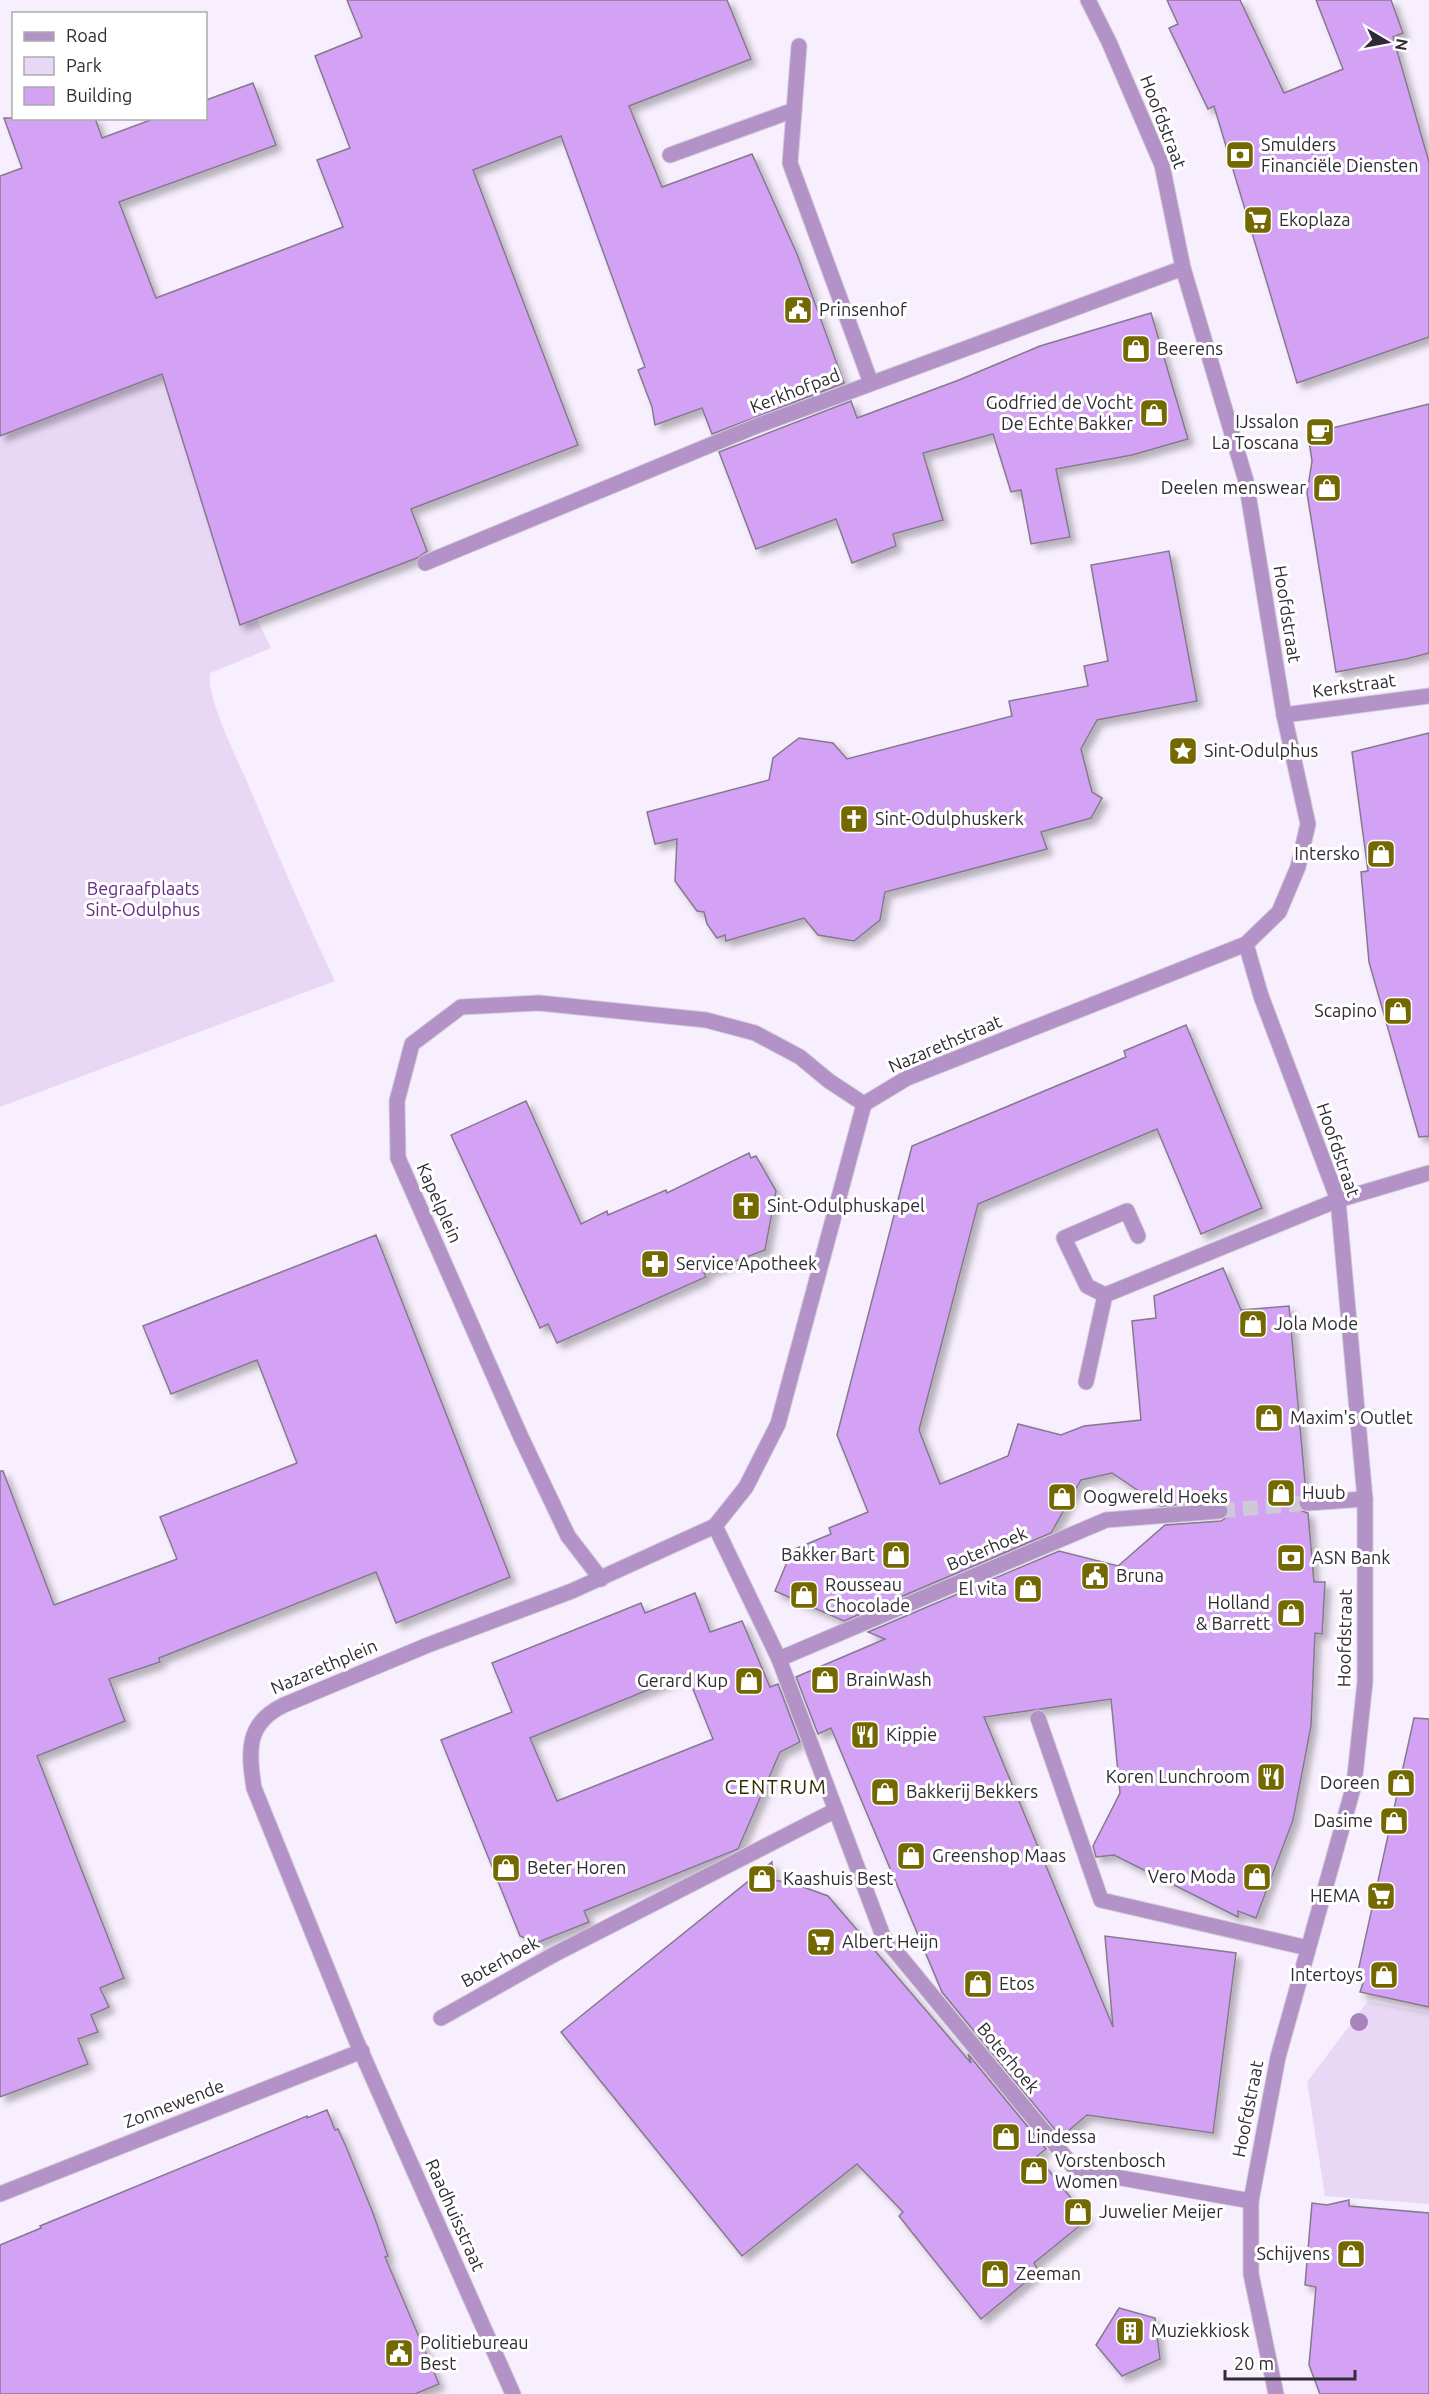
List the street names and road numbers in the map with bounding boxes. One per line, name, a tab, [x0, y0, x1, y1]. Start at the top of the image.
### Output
street label: Hoofdstraat	[1137, 72, 1191, 171]
street label: Kerkhofpad	[747, 364, 842, 416]
street label: Hoofdstraat	[1270, 564, 1306, 664]
street label: Kerkstraat	[1311, 669, 1397, 701]
street label: Nazarethstraat	[885, 1010, 1004, 1076]
street label: Hoofdstraat	[1313, 1100, 1364, 1199]
street label: Kapelplein	[413, 1160, 466, 1246]
street label: Boterhoek	[943, 1522, 1030, 1574]
street label: Hoofdstraat	[1333, 1589, 1355, 1687]
street label: Nazarethplein	[267, 1635, 380, 1697]
street label: Boterhoek	[457, 1932, 542, 1991]
street label: Boterhoek	[974, 2018, 1044, 2097]
street label: Hoofdstraat	[1228, 2059, 1266, 2159]
street label: Zonnewende	[121, 2075, 227, 2131]
street label: Raadhuisstraat	[422, 2156, 490, 2274]

